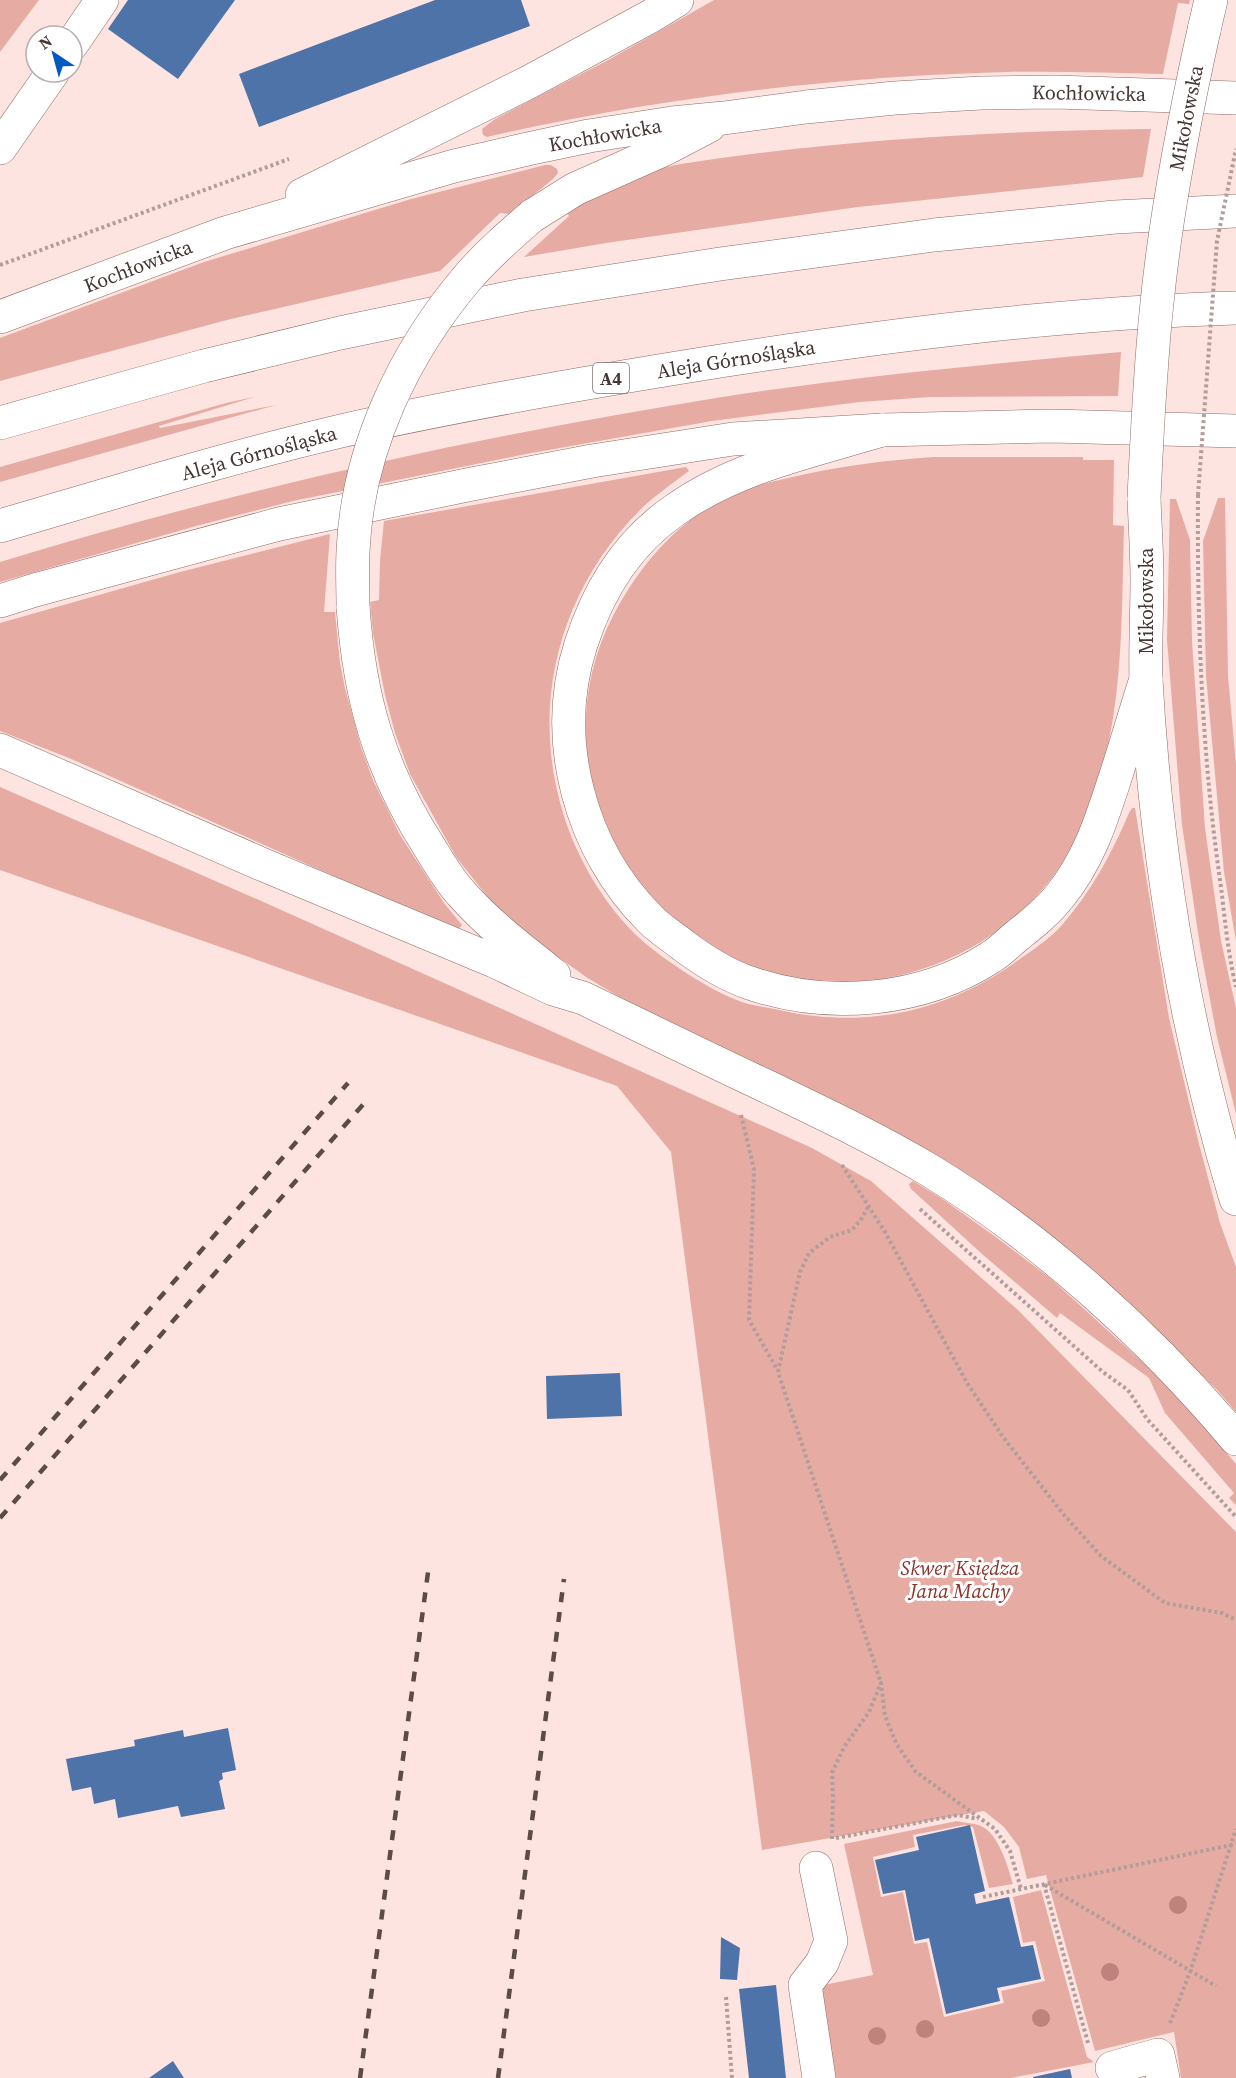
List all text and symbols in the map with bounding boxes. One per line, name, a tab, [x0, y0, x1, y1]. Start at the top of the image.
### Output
north arrow	[24, 24, 84, 84]
text: N	[34, 29, 57, 54]
street label: Mikołowska	[1162, 62, 1210, 173]
street label: Kochłowicka	[1032, 78, 1147, 108]
street label: Kochłowicka	[546, 111, 665, 159]
street label: Kochłowicka	[80, 232, 197, 300]
street label: Aleja Górnośląska	[655, 333, 818, 385]
road number: A4	[593, 363, 629, 393]
street label: Aleja Górnośląska	[178, 419, 341, 487]
street label: Mikołowska	[1132, 547, 1160, 654]
park label: Skwer Księdza Jana Machy	[900, 1554, 1020, 1605]

